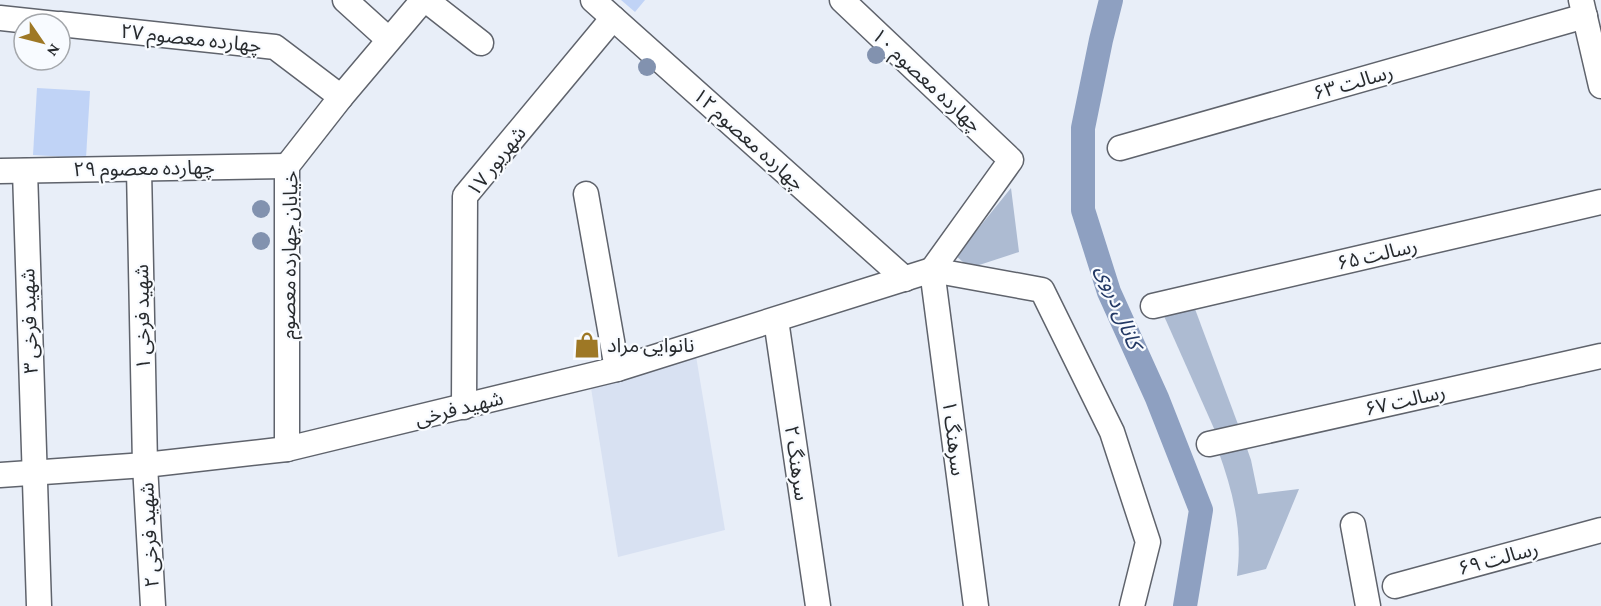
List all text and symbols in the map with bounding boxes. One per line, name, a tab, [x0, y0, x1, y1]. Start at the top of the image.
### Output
north arrow	[12, 12, 72, 72]
street label: چهارده معصوم ۲۷	[119, 20, 263, 60]
street label: چهارده معصوم ۱۰	[865, 24, 986, 139]
text: N	[44, 41, 64, 60]
street label: رسالت ۶۳	[1311, 60, 1396, 105]
street label: چهارده معصوم ۱۲	[686, 83, 809, 197]
street label: ۱۷ شهریور	[462, 122, 531, 201]
street label: چهارده معصوم ۲۹	[73, 156, 215, 184]
street label: خیابان چهارده معصوم	[277, 171, 305, 340]
street label: رسالت ۶۵	[1335, 234, 1420, 275]
water label: کانال دروی	[1091, 262, 1148, 356]
street label: شهید فرخی ۱	[130, 264, 155, 370]
street label: شهید فرخی ۳	[16, 268, 43, 374]
shop icon: نانوایی مراد	[572, 330, 602, 360]
place label: نانوایی مراد	[607, 334, 694, 357]
street label: رسالت ۶۷	[1363, 380, 1448, 421]
street label: شهید فرخی	[413, 386, 506, 431]
street label: سرهنگ ۱	[937, 399, 970, 477]
street label: سرهنگ ۲	[780, 424, 813, 502]
street label: شهید فرخی ۲	[135, 482, 164, 588]
street label: رسالت ۶۹	[1456, 537, 1541, 580]

